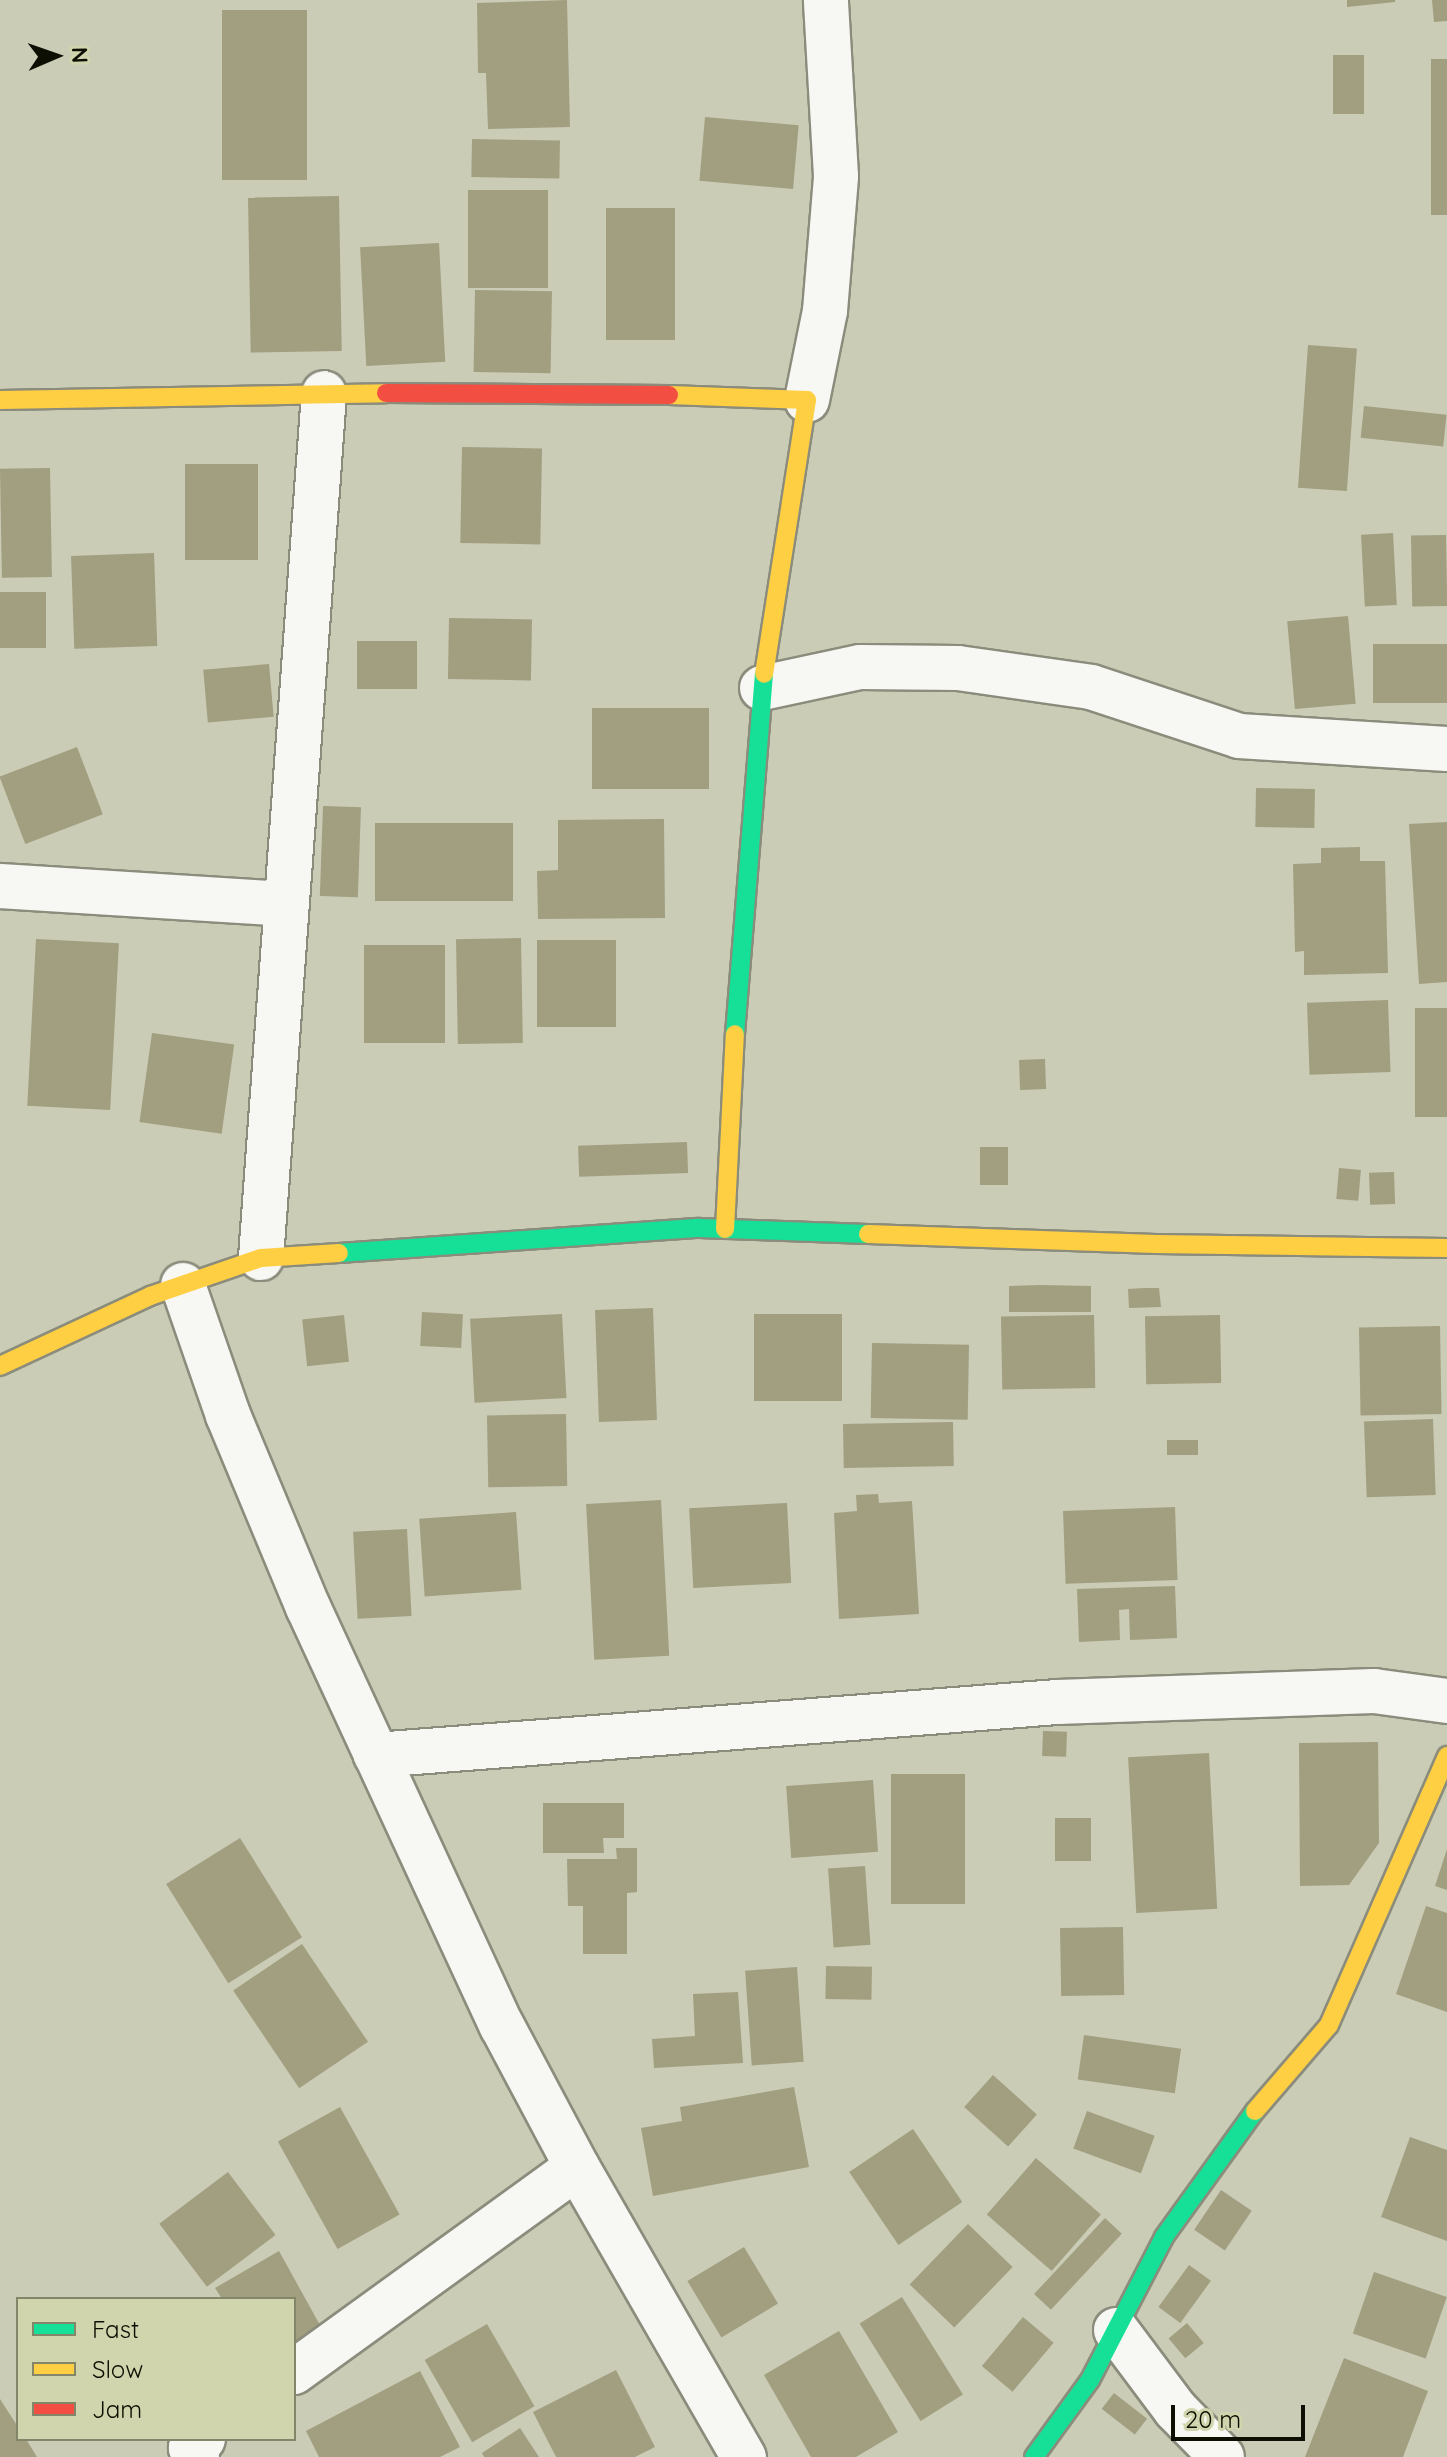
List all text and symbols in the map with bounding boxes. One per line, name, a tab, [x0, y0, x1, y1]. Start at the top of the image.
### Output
north arrow	[16, 16, 96, 96]
text: N	[66, 47, 94, 64]
legend	[16, 2297, 296, 2441]
text: Fast	[92, 2314, 139, 2344]
text: Slow	[92, 2354, 143, 2384]
scale bar	[1175, 2389, 1309, 2439]
text: Jam	[92, 2394, 142, 2424]
text: 20 m	[1185, 2404, 1241, 2434]

